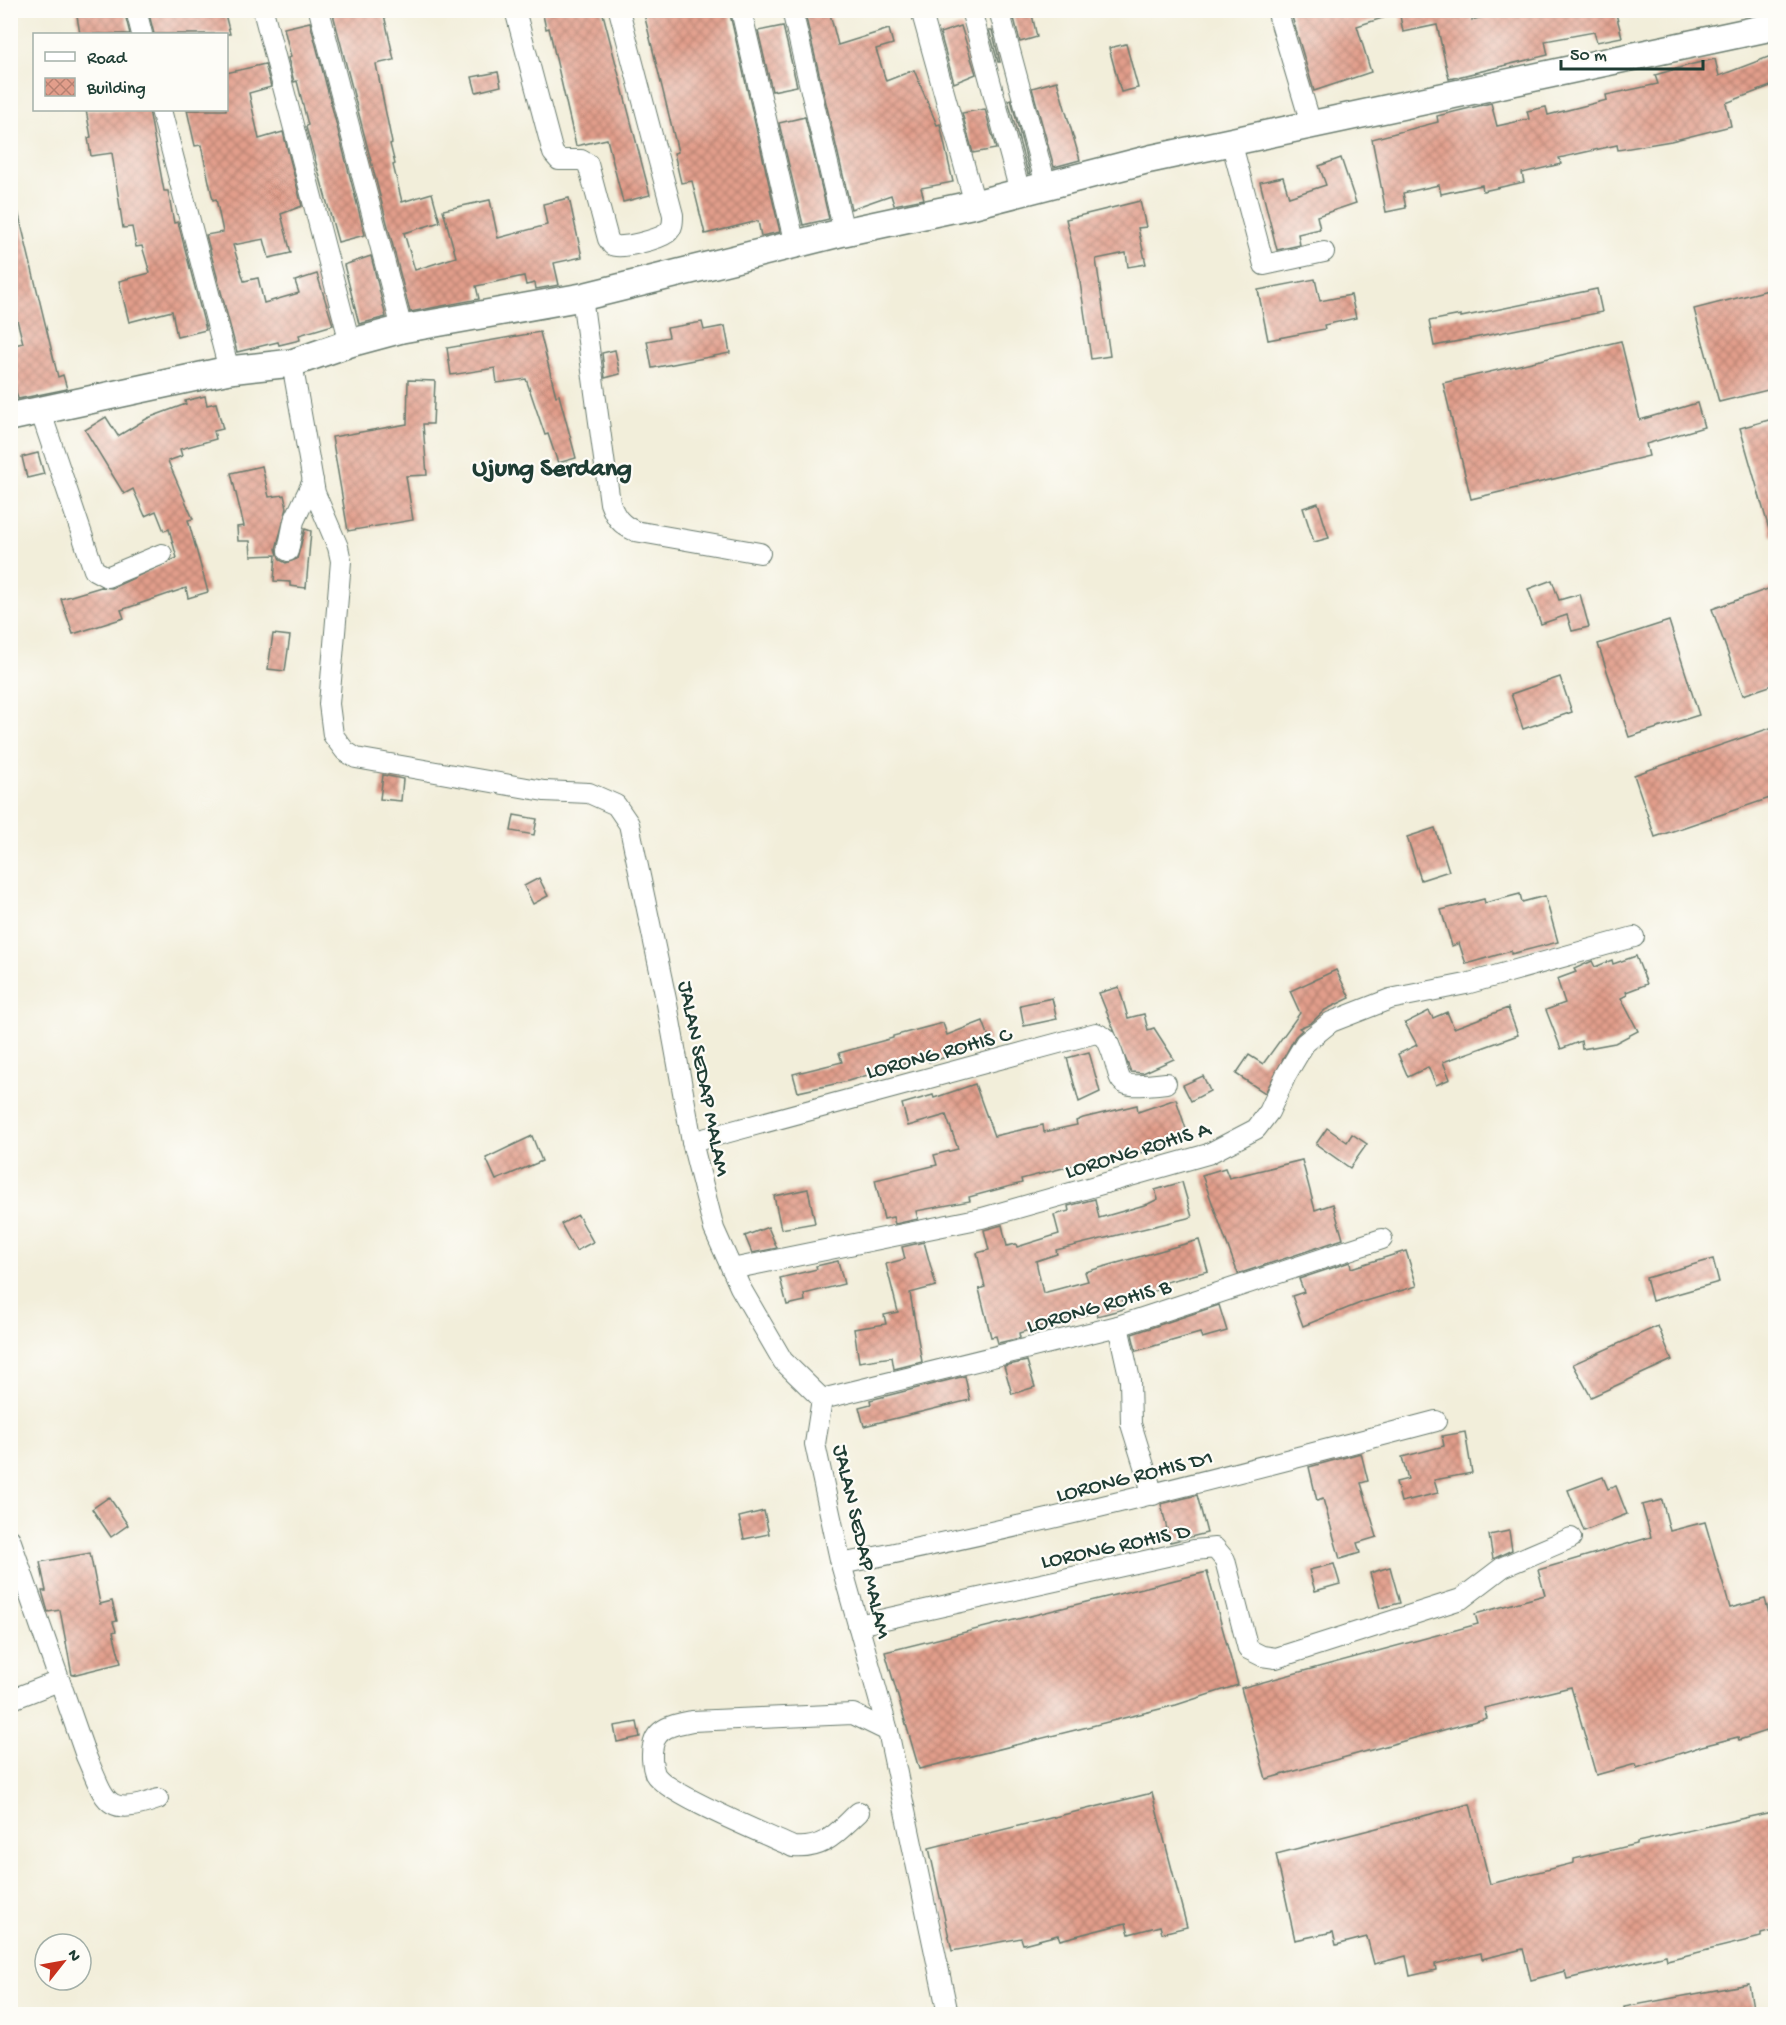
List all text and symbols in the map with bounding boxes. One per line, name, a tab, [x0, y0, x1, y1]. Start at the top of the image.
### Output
legend	[33, 33, 228, 111]
scale bar	[1561, 33, 1704, 71]
text: 50 m	[1570, 46, 1607, 67]
text: Road	[87, 49, 128, 70]
text: Building	[86, 79, 146, 100]
district label: Ujung Serdang	[472, 455, 632, 486]
street label: JALAN SEDAP MALAM	[670, 979, 734, 1179]
street label: LORONG ROHIS C	[863, 1022, 1017, 1087]
street label: LORONG ROHIS A	[1062, 1117, 1215, 1186]
street label: LORONG ROHIS B	[1024, 1275, 1175, 1341]
street label: JALAN SEDAP MALAM	[825, 1442, 895, 1642]
street label: LORONG ROHIS D1	[1054, 1446, 1216, 1510]
street label: LORONG ROHIS D	[1039, 1519, 1193, 1576]
north arrow	[33, 1932, 93, 1992]
text: N	[62, 1947, 84, 1966]

